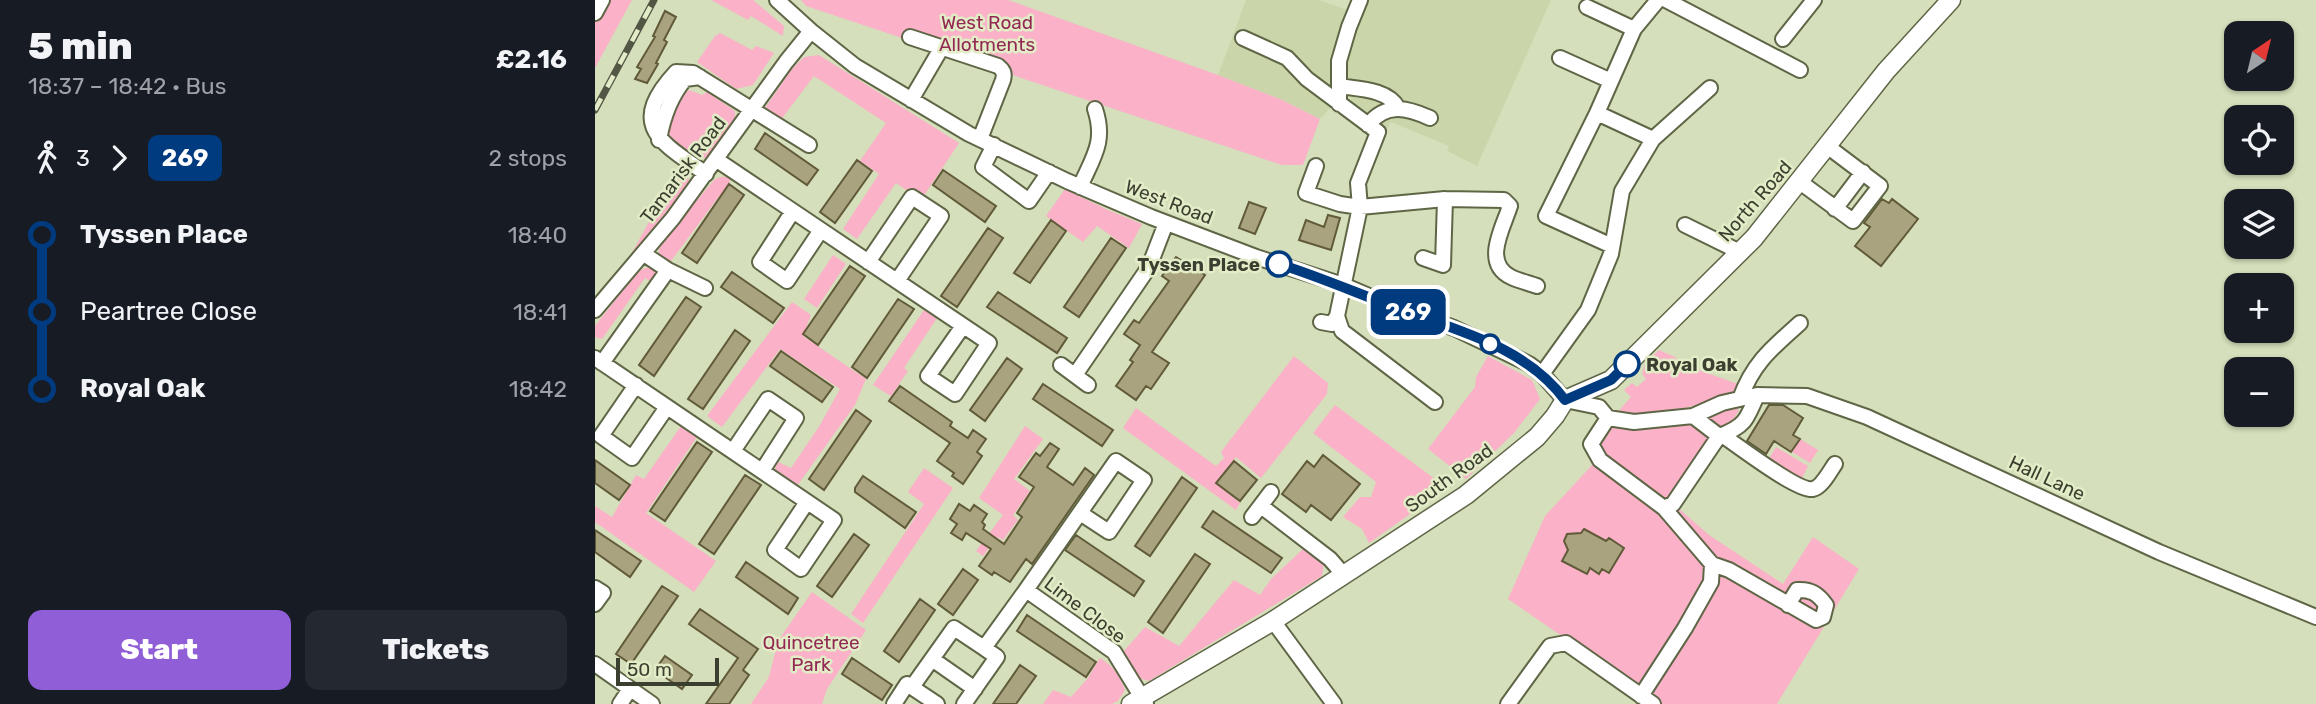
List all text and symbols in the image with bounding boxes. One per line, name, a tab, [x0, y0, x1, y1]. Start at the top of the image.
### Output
park label: West Road Allotments	[939, 11, 1035, 56]
north arrow	[2224, 21, 2294, 91]
map controls	[2224, 21, 2294, 427]
text: 5 min	[28, 23, 133, 69]
text: £2.16	[496, 44, 567, 75]
text: 18:37 – 18:42 · Bus	[28, 72, 226, 100]
button: locate	[2224, 105, 2294, 175]
street label: Tamarisk Road	[635, 112, 731, 228]
icon: walk	[28, 139, 66, 177]
icon: forward	[100, 139, 138, 177]
text: 3	[76, 144, 90, 172]
text: 269	[162, 144, 208, 172]
text: 2 stops	[489, 144, 567, 172]
street label: North Road	[1714, 156, 1796, 246]
street label: West Road	[1122, 175, 1216, 229]
button: layers	[2224, 189, 2294, 259]
text: Tyssen Place	[80, 219, 248, 250]
text: 18:40	[508, 221, 567, 249]
marker: Tyssen Place	[1266, 251, 1292, 277]
place label: Tyssen Place	[1137, 253, 1260, 276]
button: +	[2224, 273, 2294, 343]
line badge: 269	[1368, 289, 1448, 335]
text: Peartree Close	[80, 296, 257, 327]
text: 18:41	[513, 298, 567, 326]
text: 269	[1385, 298, 1431, 326]
unlabelled marker	[1480, 334, 1500, 354]
marker: Royal Oak	[1614, 351, 1640, 377]
place label: Royal Oak	[1646, 353, 1738, 376]
button: −	[2224, 357, 2294, 427]
text: Royal Oak	[80, 373, 205, 404]
text: 18:42	[509, 375, 567, 403]
street label: South Road	[1401, 438, 1497, 518]
street label: Hall Lane	[2005, 450, 2089, 506]
street label: Lime Close	[1040, 572, 1130, 648]
button: Start	[28, 610, 291, 690]
button: Tickets	[305, 610, 567, 690]
park label: Quincetree Park	[762, 631, 860, 676]
scale bar	[616, 655, 719, 687]
text: 50 m	[627, 658, 672, 681]

